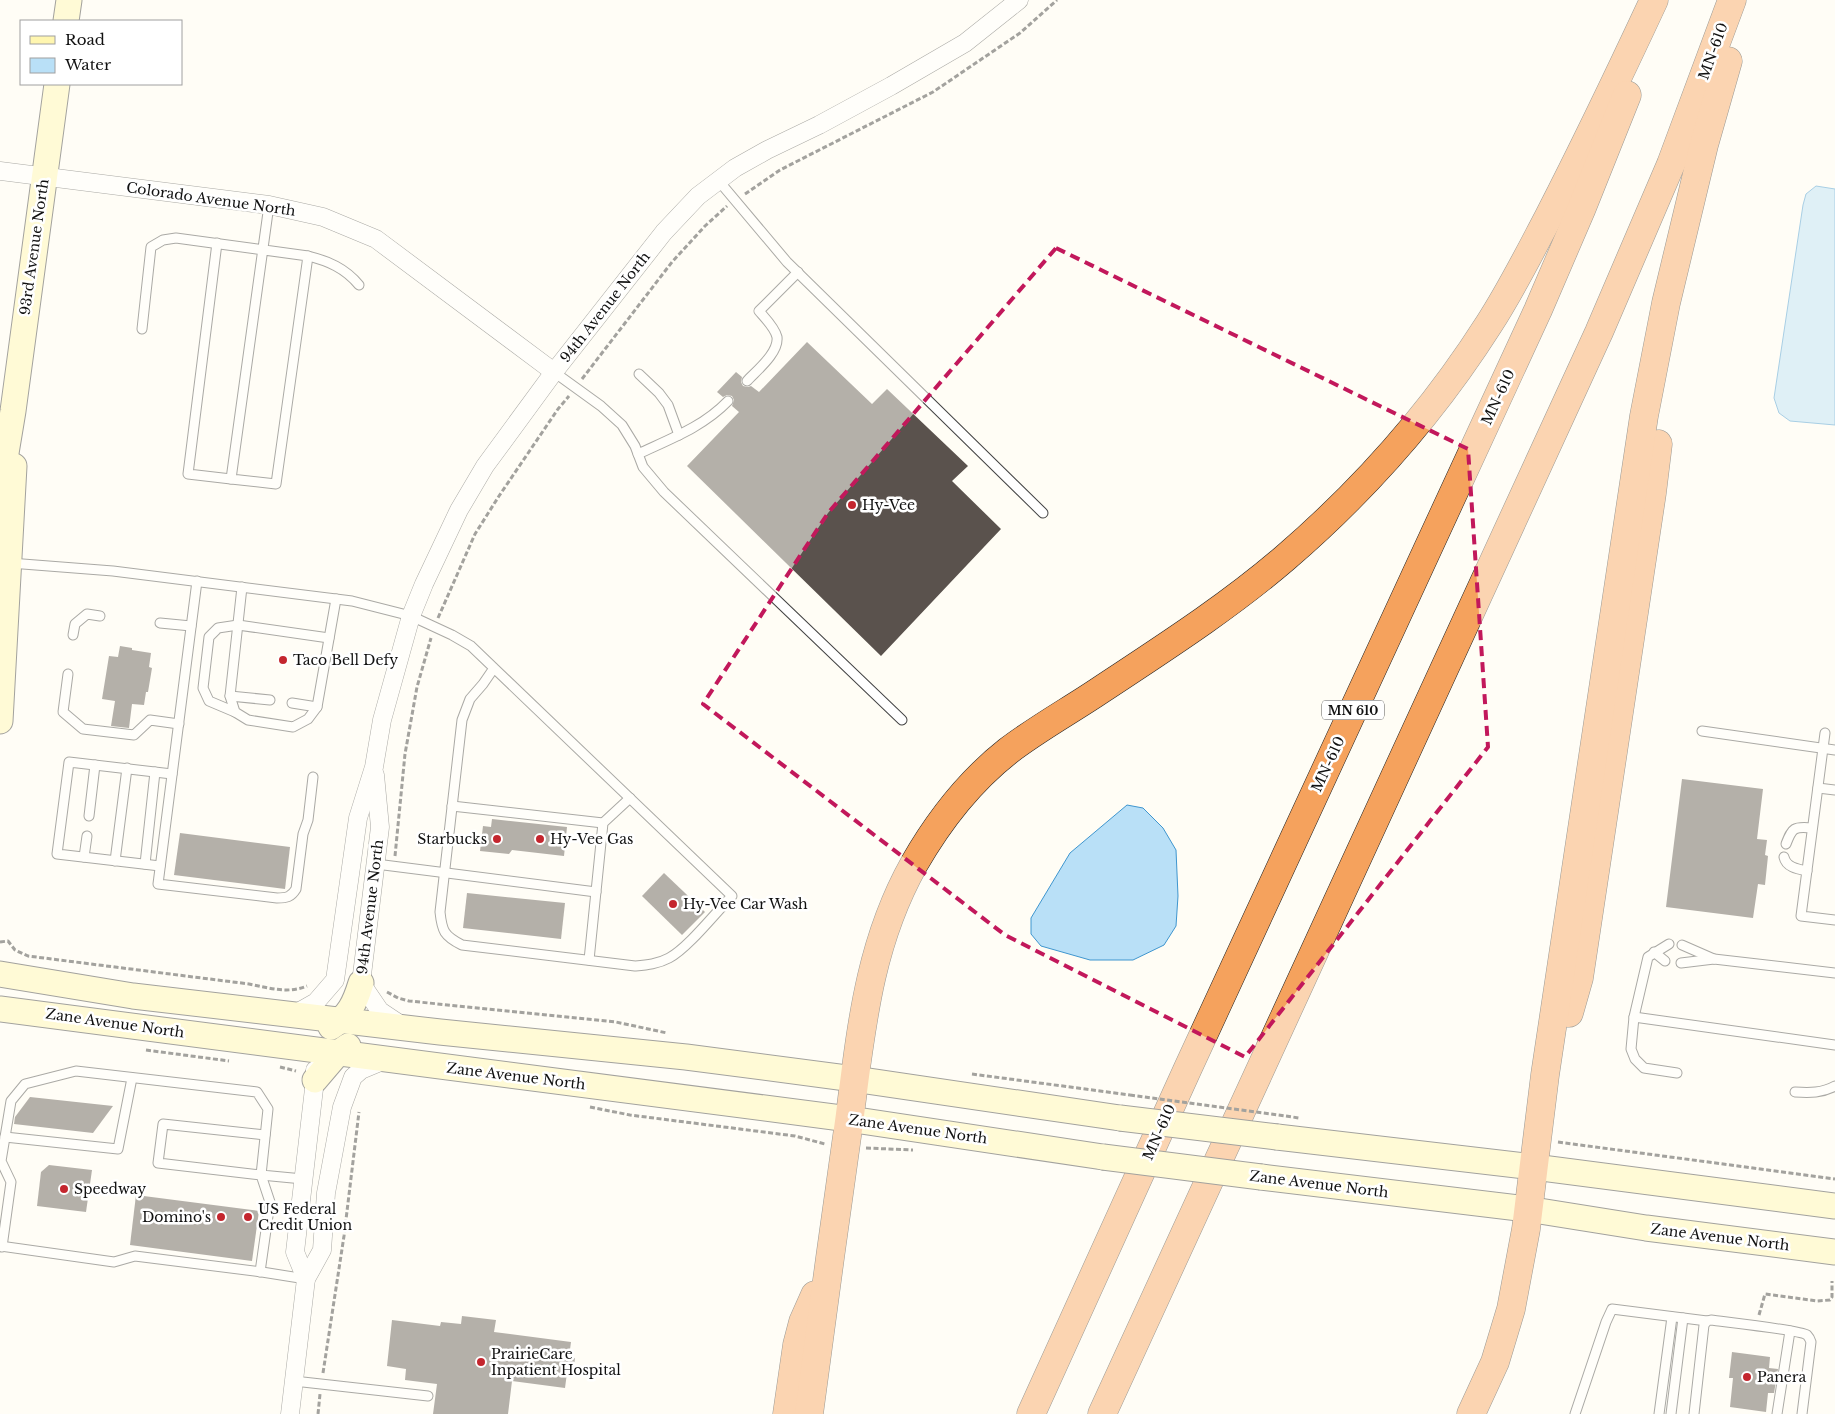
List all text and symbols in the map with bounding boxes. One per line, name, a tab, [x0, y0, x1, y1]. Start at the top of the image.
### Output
legend	[20, 20, 182, 85]
street label: MN-610	[1694, 20, 1732, 82]
text: Road	[65, 30, 105, 49]
text: Water	[64, 55, 112, 74]
street label: 93rd Avenue North	[16, 177, 53, 316]
street label: Colorado Avenue North	[125, 178, 297, 220]
street label: 94th Avenue North	[556, 248, 654, 366]
street label: MN-610	[1477, 366, 1519, 428]
place label: Hy-Vee	[862, 496, 915, 514]
marker: Hy-Vee	[846, 499, 858, 511]
place label: Taco Bell Defy	[293, 651, 398, 669]
marker: Taco Bell Defy	[277, 654, 289, 666]
road number: MN 610	[1322, 700, 1384, 720]
street label: MN-610	[1307, 733, 1349, 795]
place label: Starbucks	[417, 830, 487, 848]
place label: Hy-Vee Gas	[550, 830, 633, 848]
marker: Starbucks	[491, 833, 503, 845]
marker: Hy-Vee Gas	[534, 833, 546, 845]
street label: 94th Avenue North	[353, 838, 387, 976]
place label: Hy-Vee Car Wash	[683, 895, 808, 913]
marker: Hy-Vee Car Wash	[667, 898, 679, 910]
street label: Zane Avenue North	[44, 1004, 186, 1042]
street label: Zane Avenue North	[445, 1059, 587, 1094]
street label: MN-610	[1139, 1101, 1179, 1163]
street label: Zane Avenue North	[847, 1110, 989, 1148]
street label: Zane Avenue North	[1248, 1167, 1390, 1202]
place label: Speedway	[74, 1180, 146, 1198]
marker: Speedway	[58, 1183, 70, 1195]
place label: US Federal Credit Union	[258, 1200, 352, 1234]
place label: Domino's	[142, 1208, 211, 1226]
marker: Domino's	[215, 1211, 227, 1223]
marker: US Federal Credit Union	[242, 1211, 254, 1223]
street label: Zane Avenue North	[1649, 1220, 1791, 1255]
place label: PrairieCare Inpatient Hospital	[491, 1345, 621, 1379]
marker: PrairieCare Inpatient Hospital	[475, 1356, 487, 1368]
place label: Panera	[1757, 1368, 1807, 1386]
marker: Panera	[1741, 1371, 1753, 1383]

